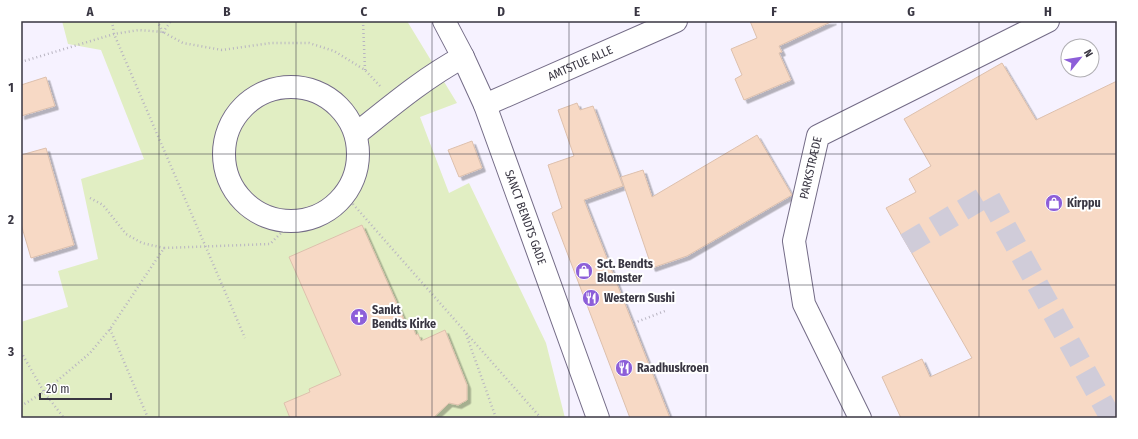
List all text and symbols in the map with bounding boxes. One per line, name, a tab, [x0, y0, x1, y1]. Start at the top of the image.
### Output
text: A	[85, 4, 94, 19]
text: B	[223, 4, 231, 19]
text: C	[361, 4, 368, 19]
text: D	[497, 4, 505, 19]
text: E	[634, 4, 640, 19]
text: F	[771, 4, 777, 19]
text: G	[907, 4, 915, 19]
text: H	[1044, 4, 1052, 19]
north arrow	[1060, 38, 1100, 78]
street label: AMTSTUE ALLE	[546, 43, 615, 84]
text: N	[1081, 47, 1096, 59]
text: 1	[8, 80, 14, 95]
street label: PARKSTRÆDE	[797, 135, 825, 200]
street label: SANCT BENDTS GADE	[502, 168, 549, 267]
shop icon: Kirppu	[1044, 193, 1064, 213]
place label: Kirppu	[1067, 196, 1101, 210]
text: 2	[7, 212, 14, 227]
place label: Sct. Bendts Blomster	[597, 257, 654, 285]
shop icon: Sct. Bendts Blomster	[574, 261, 594, 281]
restaurant icon: Western Sushi	[581, 288, 601, 308]
place label: Western Sushi	[604, 291, 675, 305]
place label: Sankt Bendts Kirke	[372, 303, 436, 331]
church icon: Sankt Bendts Kirke	[349, 307, 369, 327]
text: 3	[7, 344, 14, 359]
restaurant icon: Raadhuskroen	[614, 358, 634, 378]
place label: Raadhuskroen	[637, 361, 709, 375]
scale bar	[40, 375, 111, 401]
text: 20 m	[46, 382, 70, 396]

